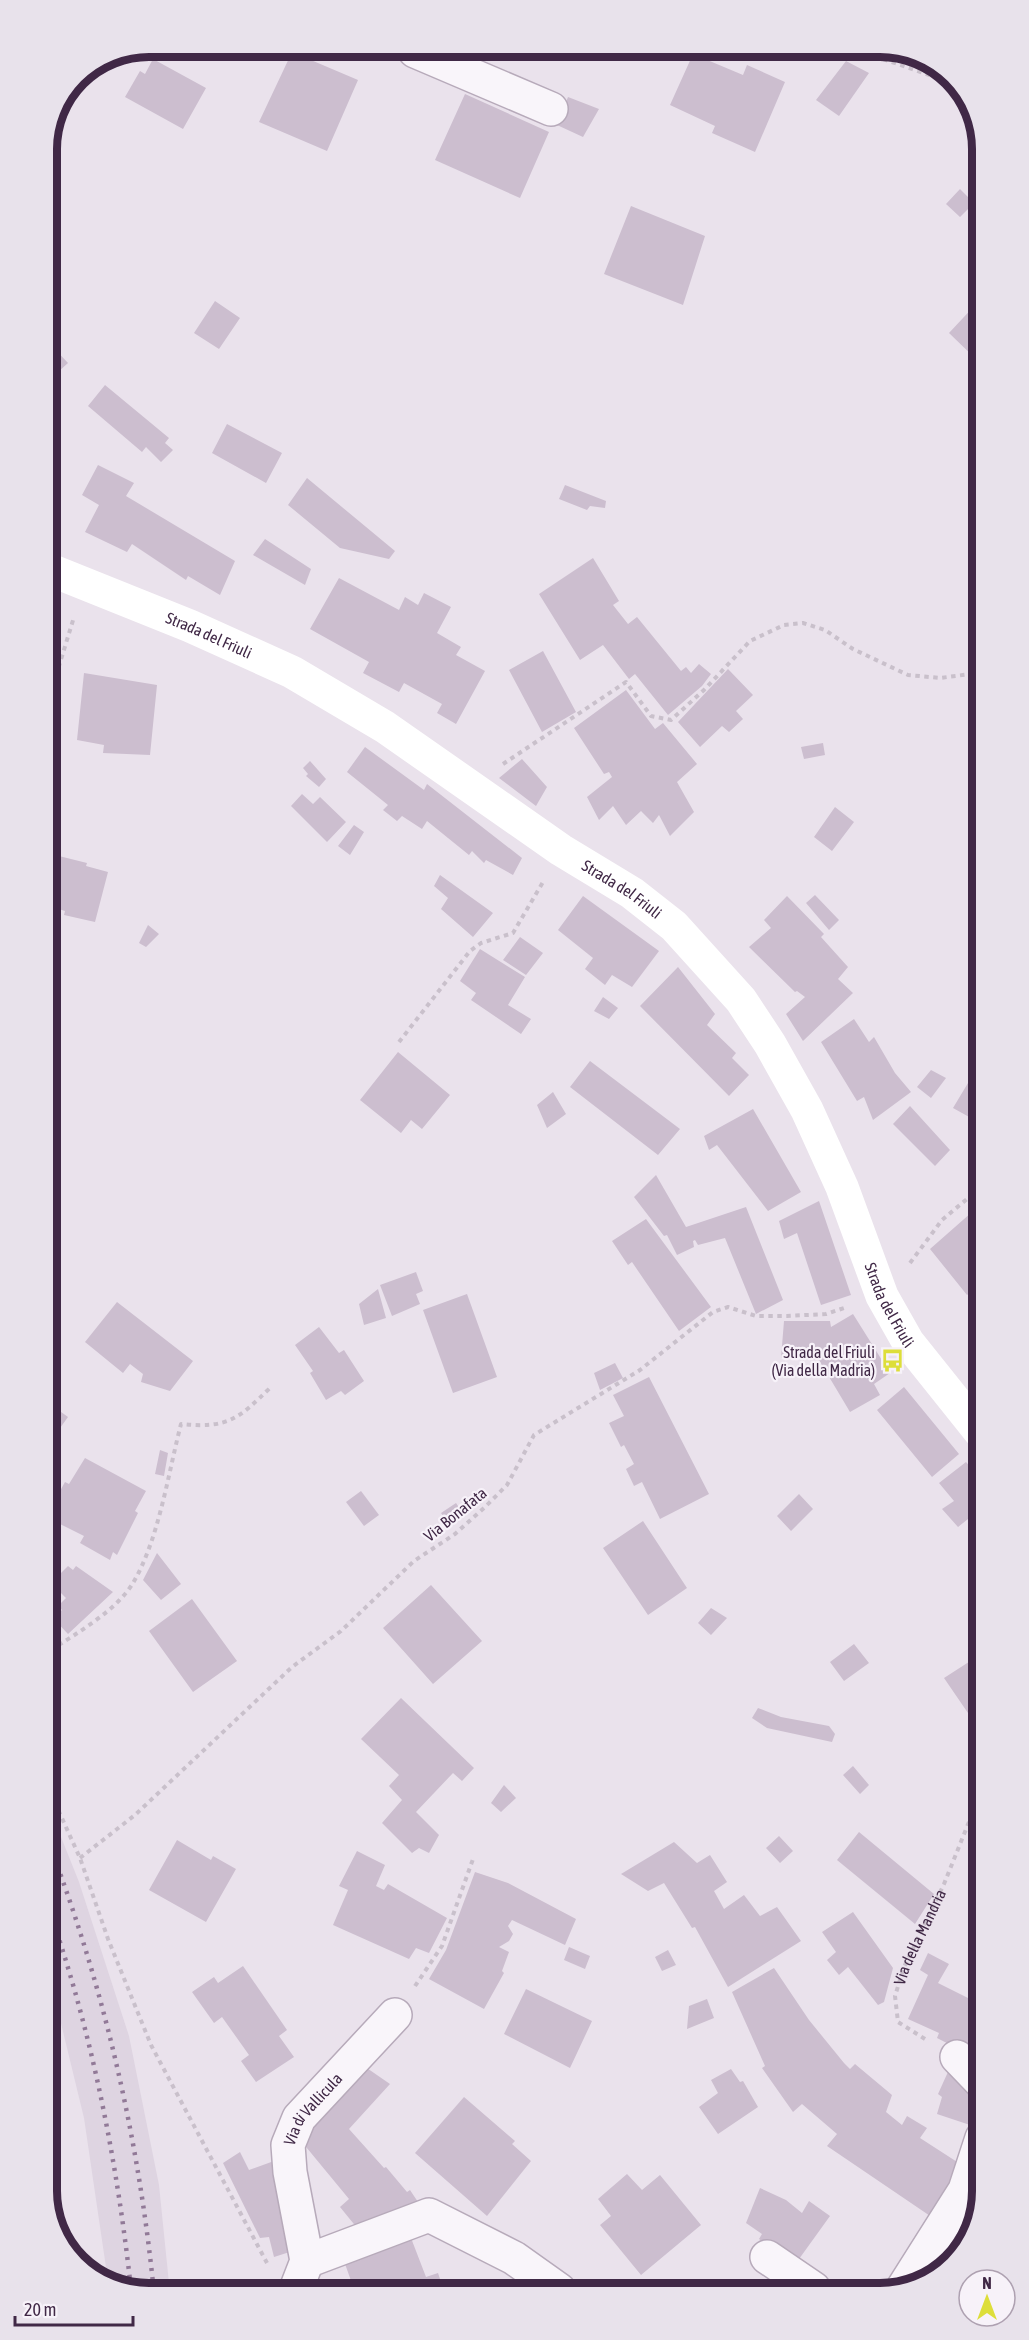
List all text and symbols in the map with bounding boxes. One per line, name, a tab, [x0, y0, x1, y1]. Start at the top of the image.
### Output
street label: Strada del Friuli	[163, 608, 255, 662]
street label: Strada del Friuli	[579, 856, 665, 922]
street label: Strada del Friuli	[862, 1260, 918, 1351]
place label: Strada del Friuli (Via della Madria)	[772, 1343, 875, 1380]
bus stop icon: Strada del Friuli (Via della Madria)	[880, 1348, 906, 1374]
street label: Via Bonafata	[420, 1483, 490, 1545]
street label: Via della Mandria	[890, 1886, 949, 1987]
street label: Via di Vallicula	[280, 2069, 345, 2148]
north arrow	[957, 2268, 1017, 2328]
text: N	[982, 2274, 992, 2292]
scale bar	[15, 2289, 134, 2327]
text: 20 m	[24, 2299, 56, 2320]

